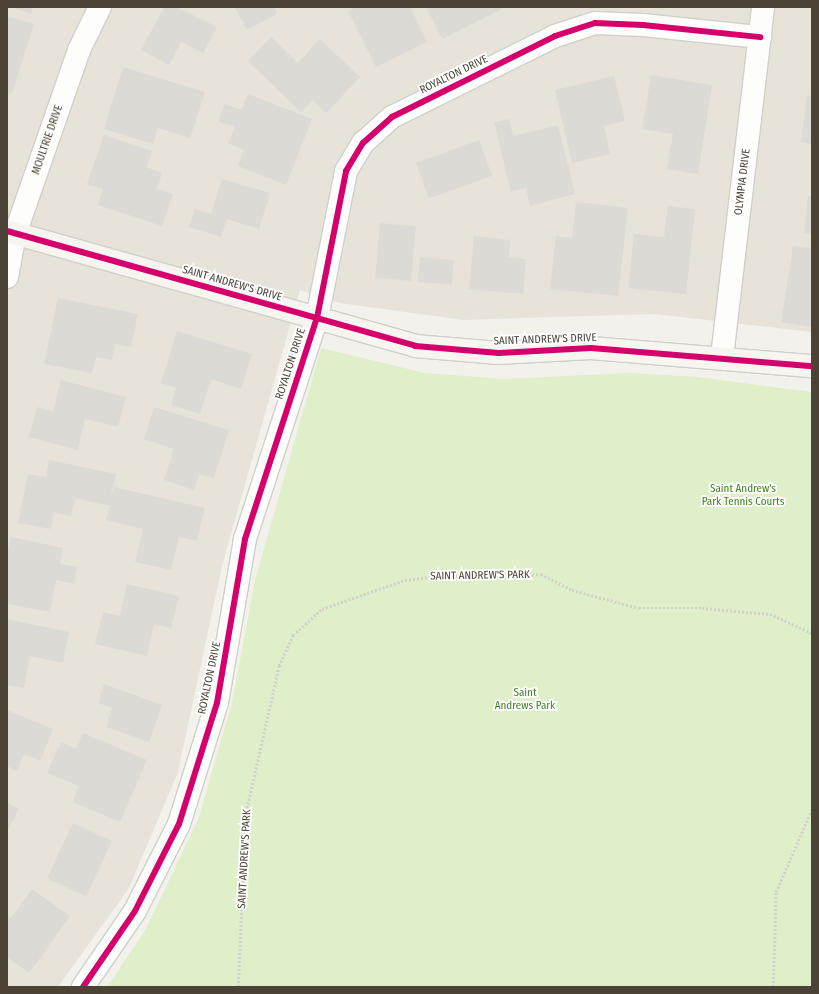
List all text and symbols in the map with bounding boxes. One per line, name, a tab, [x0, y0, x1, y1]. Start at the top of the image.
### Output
street label: ROYALTON DRIVE	[418, 53, 490, 97]
street label: MOULTRIE DRIVE	[30, 103, 66, 177]
street label: OLYMPIA DRIVE	[732, 148, 754, 216]
street label: SAINT ANDREW'S DRIVE	[181, 263, 283, 305]
street label: ROYALTON DRIVE	[273, 327, 309, 401]
street label: SAINT ANDREW'S DRIVE	[493, 332, 597, 348]
park label: Saint Andrew's Park Tennis Courts	[702, 483, 784, 509]
street label: SAINT ANDREW'S PARK	[430, 569, 530, 583]
street label: ROYALTON DRIVE	[196, 640, 224, 716]
park label: Saint Andrews Park	[495, 687, 555, 713]
street label: SAINT ANDREW'S PARK	[236, 809, 254, 909]

